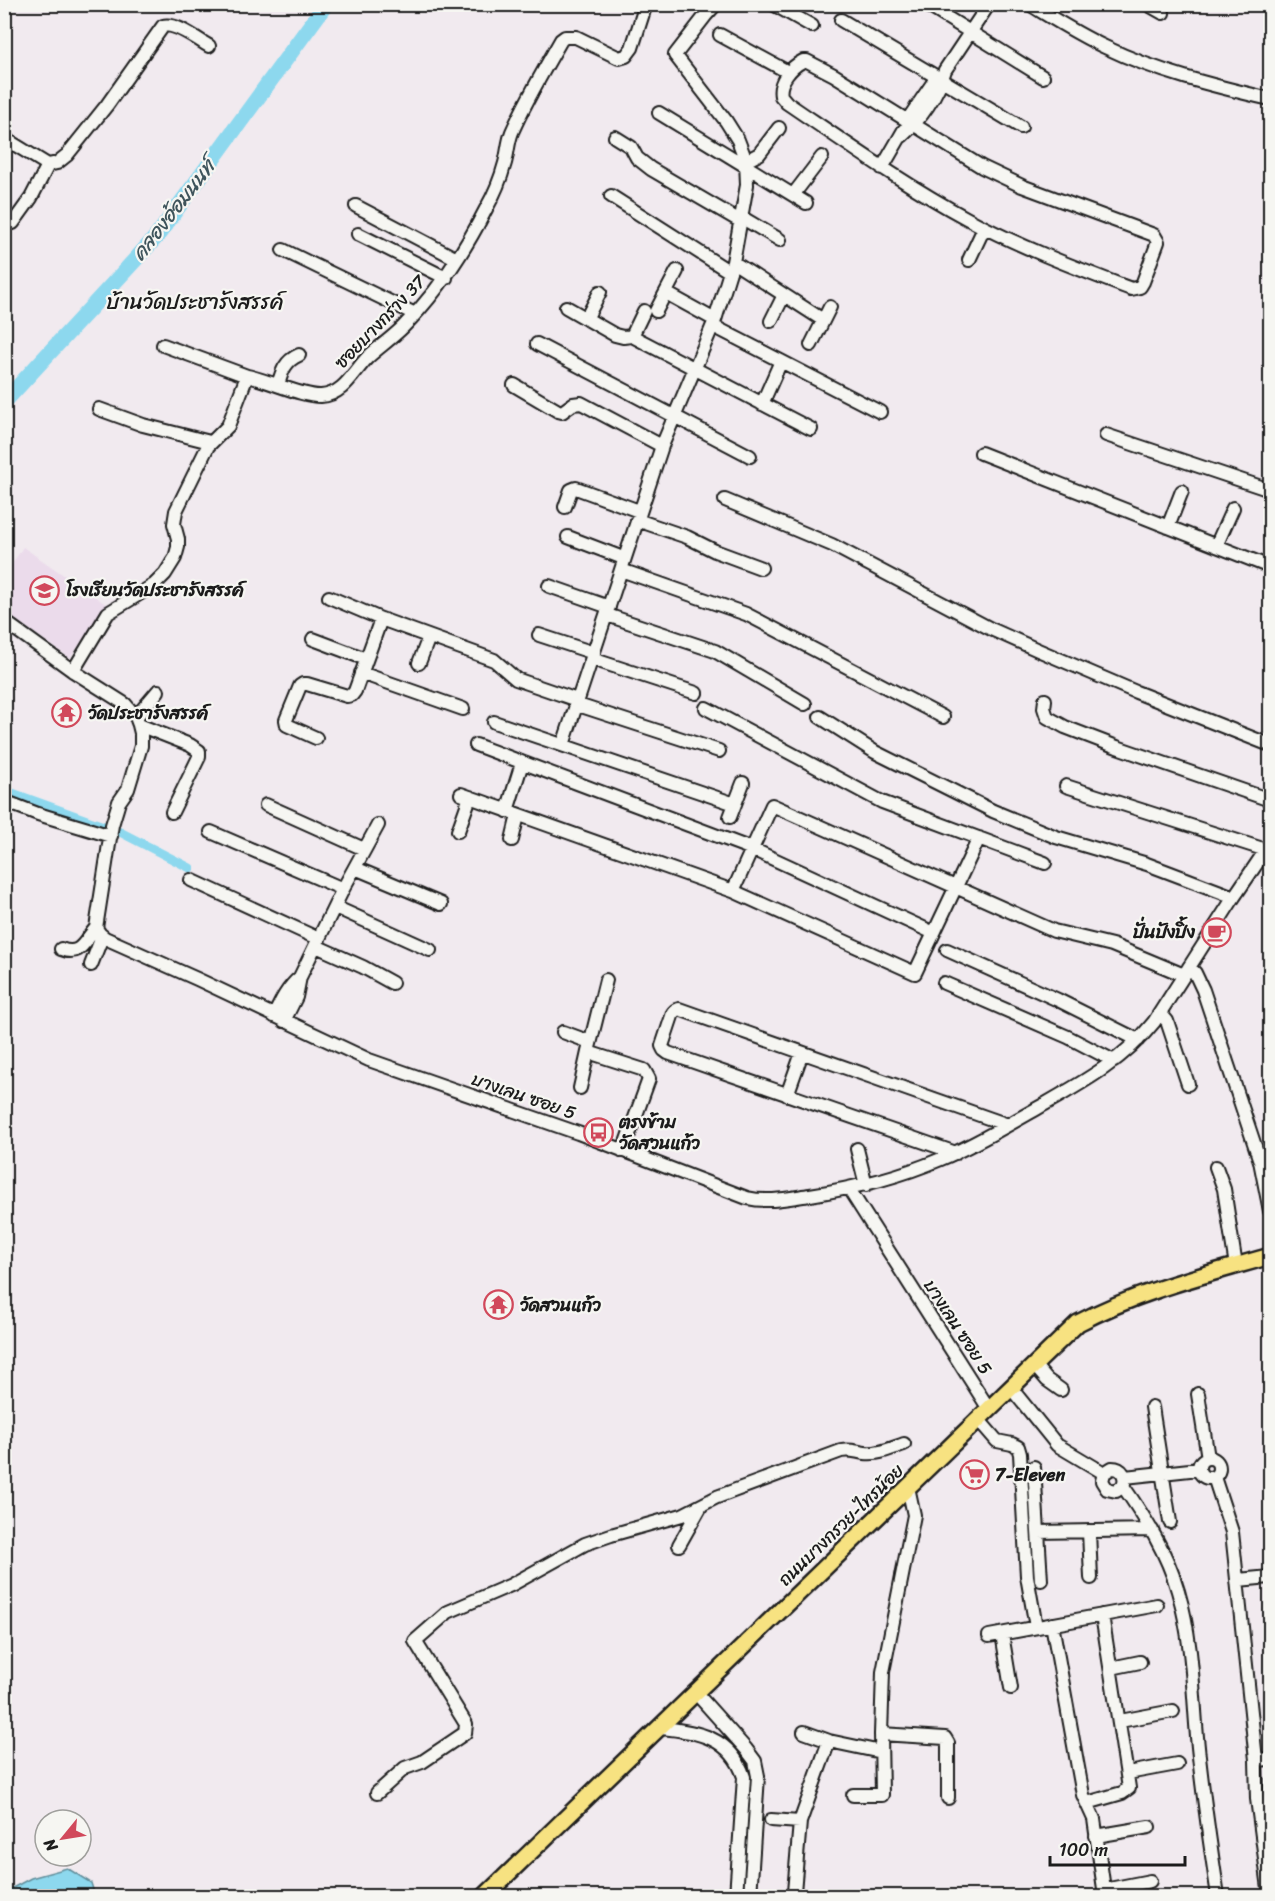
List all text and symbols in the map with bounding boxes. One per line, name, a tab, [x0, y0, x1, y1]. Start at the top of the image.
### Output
water label: คลองอ้อมนนท์	[122, 146, 229, 269]
street label: ซอยบางกร่าง 37	[326, 266, 435, 377]
district label: บ้านวัดประชารังสรรค์	[107, 283, 287, 321]
school or university icon: โรงเรียนวัดประชารังสรรค์	[29, 574, 61, 606]
place label: โรงเรียนวัดประชารังสรรค์	[66, 574, 248, 606]
temple icon: วัดประชารังสรรค์	[51, 697, 83, 729]
place label: วัดประชารังสรรค์	[88, 697, 212, 729]
place label: ปั่นปังปิ้ง	[1132, 916, 1196, 948]
cafe icon: ปั่นปังปิ้ง	[1200, 916, 1232, 948]
street label: บางเลน ซอย 5	[467, 1063, 581, 1129]
place label: ตรงข้าม วัดสวนแก้ว	[618, 1106, 700, 1159]
bus stop icon: ตรงข้าม วัดสวนแก้ว	[582, 1116, 614, 1148]
street label: บางเลน ซอย 5	[915, 1273, 1001, 1381]
temple icon: วัดสวนแก้ว	[483, 1289, 515, 1321]
place label: วัดสวนแก้ว	[520, 1289, 601, 1321]
street label: ถนนบางกรวย-ไทรน้อย	[770, 1455, 912, 1594]
supermarket icon: 7-Eleven	[958, 1459, 990, 1491]
place label: 7-Eleven	[995, 1459, 1066, 1491]
north arrow	[33, 1808, 93, 1868]
scale bar	[1050, 1829, 1185, 1867]
text: N	[35, 1832, 66, 1858]
text: 100 m	[1059, 1834, 1108, 1866]

